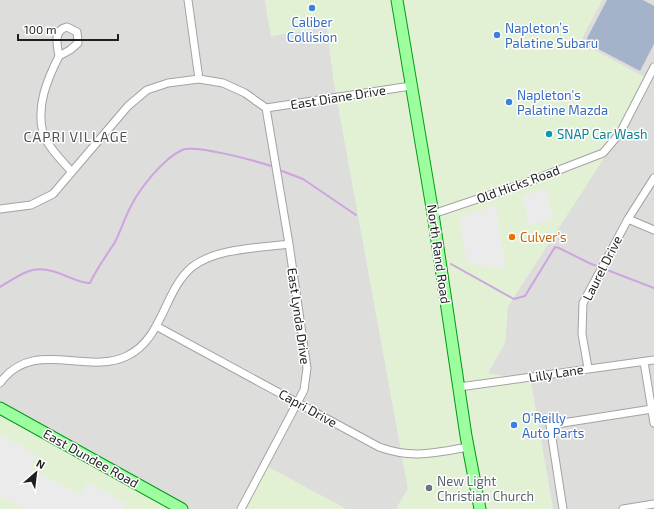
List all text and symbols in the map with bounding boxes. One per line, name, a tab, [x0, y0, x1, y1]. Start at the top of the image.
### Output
marker: Caliber Collision	[307, 3, 317, 13]
place label: Caliber Collision	[287, 14, 337, 45]
scale bar	[18, 16, 118, 42]
place label: Napleton’s Palatine Subaru	[505, 20, 598, 51]
text: 100 m	[24, 22, 56, 36]
marker: Napleton’s Palatine Subaru	[492, 30, 502, 40]
street label: East Diane Drive	[289, 82, 387, 112]
place label: Napleton's Palatine Mazda	[517, 87, 608, 118]
marker: Napleton's Palatine Mazda	[504, 97, 514, 107]
place label: SNAP Car Wash	[557, 126, 648, 142]
district label: CAPRI VILLAGE	[24, 128, 128, 145]
marker: SNAP Car Wash	[544, 129, 554, 139]
street label: Old Hicks Road	[474, 162, 562, 206]
street label: North Rand Road	[424, 203, 454, 305]
place label: Culver's	[520, 229, 567, 245]
marker: Culver's	[507, 232, 517, 242]
street label: Laurel Drive	[579, 233, 625, 303]
street label: East Lynda Drive	[284, 267, 314, 365]
street label: Lilly Lane	[527, 361, 585, 385]
street label: Capri Drive	[276, 385, 340, 431]
place label: O'Reilly Auto Parts	[522, 410, 584, 441]
marker: O'Reilly Auto Parts	[509, 420, 519, 430]
street label: East Dundee Road	[40, 425, 142, 491]
north arrow	[16, 453, 56, 493]
text: N	[34, 456, 48, 471]
place label: New Light Christian Church	[437, 473, 534, 504]
marker: New Light Christian Church	[424, 483, 434, 493]

